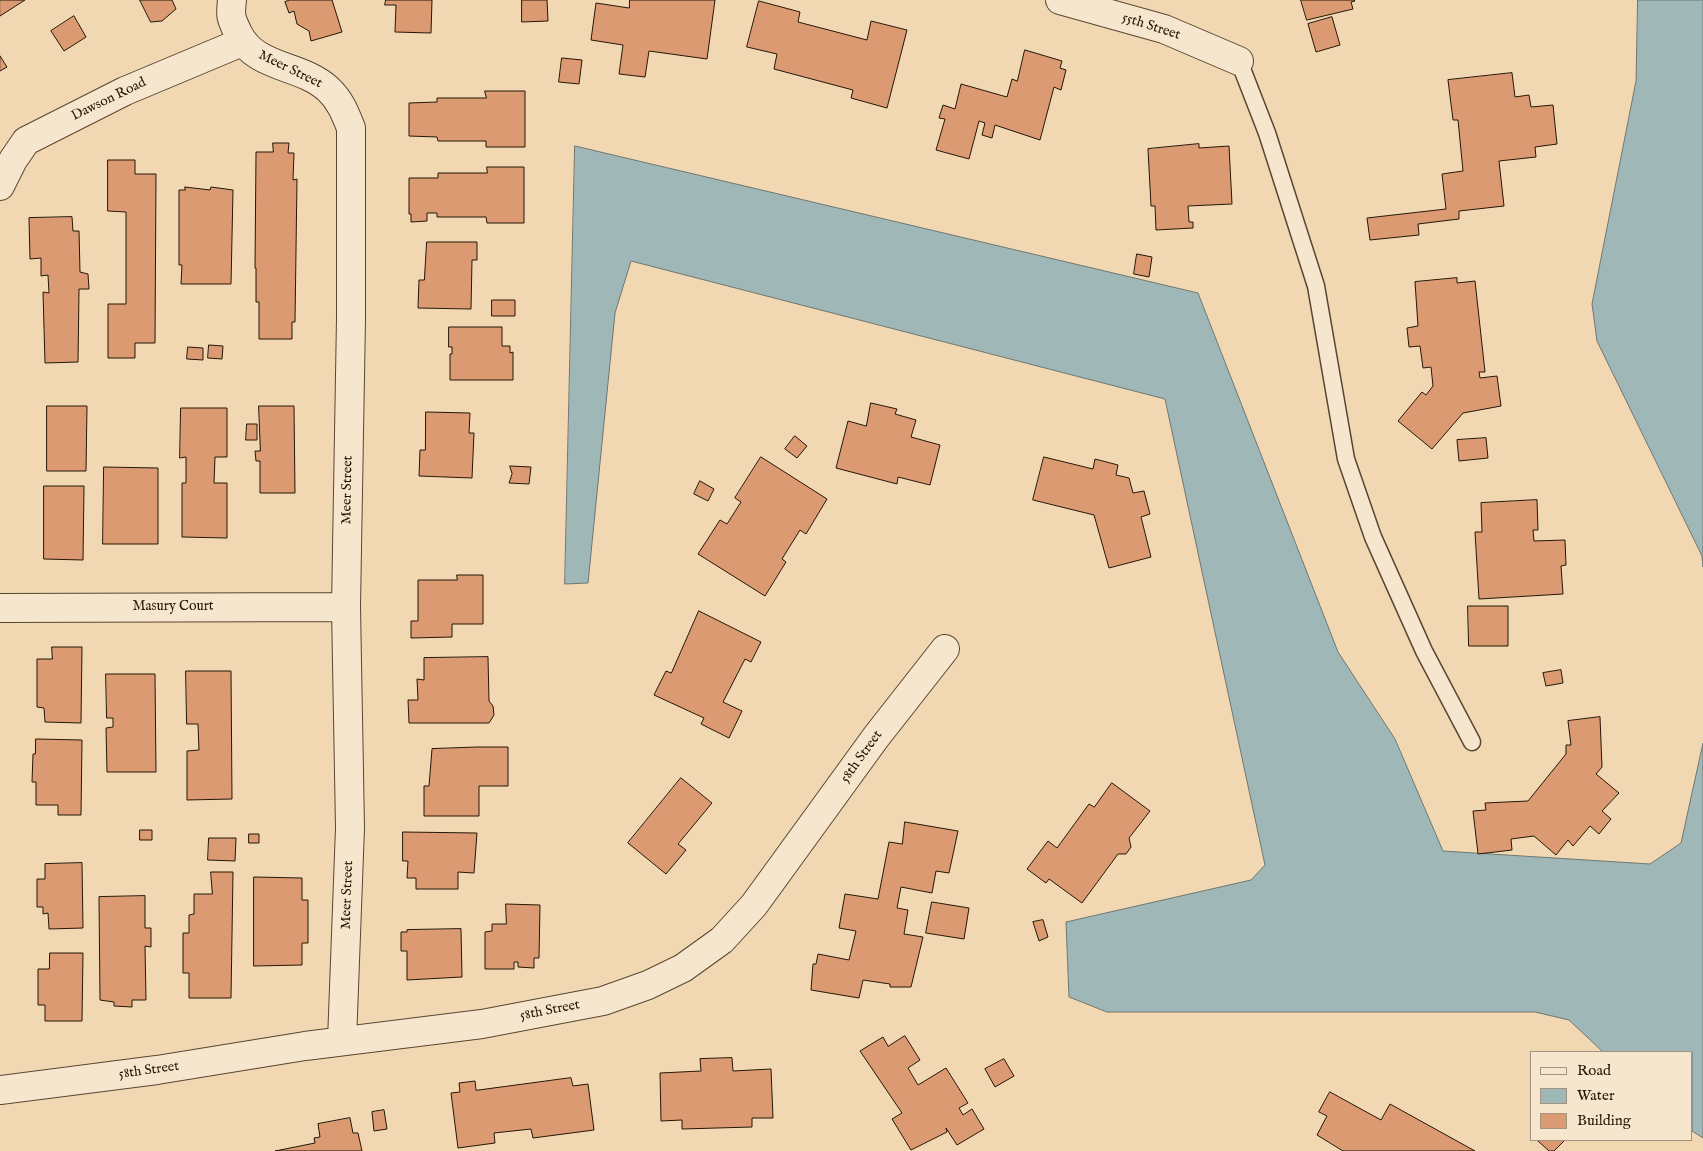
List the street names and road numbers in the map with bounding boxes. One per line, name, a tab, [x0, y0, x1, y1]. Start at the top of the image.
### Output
street label: 55th Street	[1120, 10, 1182, 44]
street label: Meer Street	[255, 47, 325, 93]
street label: Dawson Road	[69, 75, 149, 125]
street label: Meer Street	[339, 455, 357, 525]
street label: Masury Court	[132, 599, 214, 615]
street label: 58th Street	[837, 728, 887, 786]
street label: Meer Street	[338, 860, 358, 930]
street label: 58th Street	[519, 997, 581, 1025]
street label: 58th Street	[118, 1058, 180, 1084]

